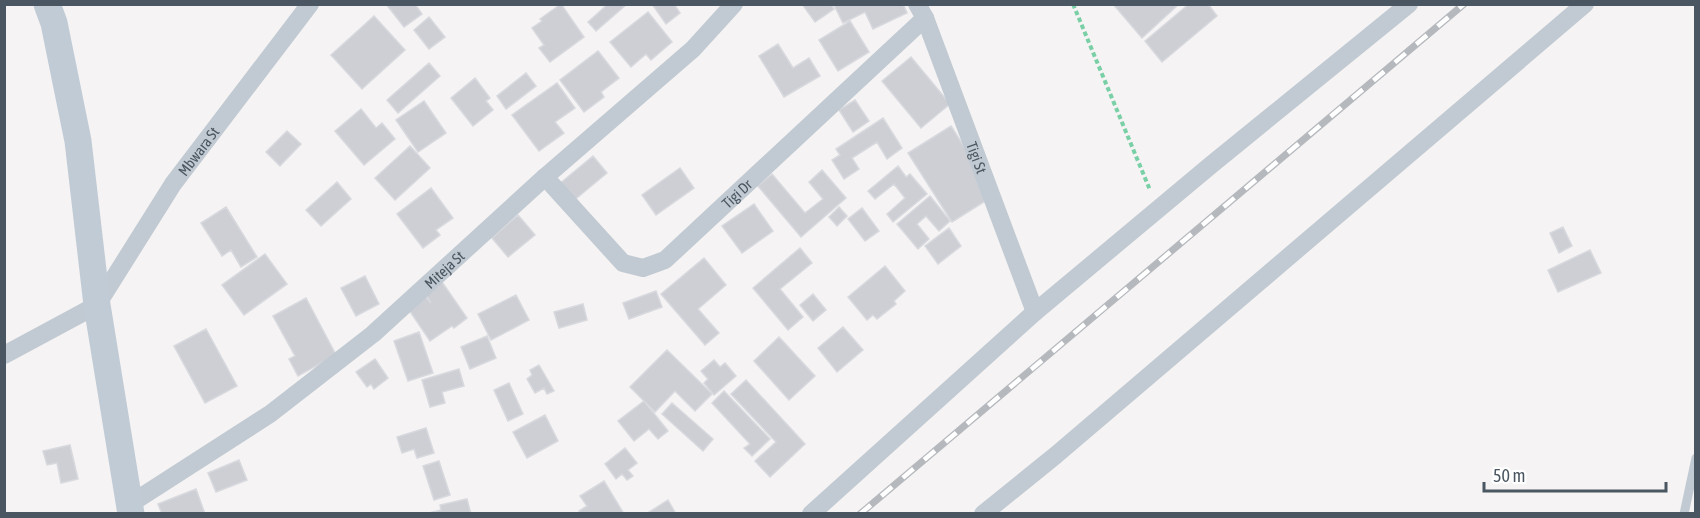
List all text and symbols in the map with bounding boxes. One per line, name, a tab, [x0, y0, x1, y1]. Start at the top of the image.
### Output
street label: Mbwara St	[174, 123, 222, 179]
street label: Tigi St	[964, 139, 991, 176]
street label: Tigi Dr	[718, 175, 755, 211]
street label: Miteja St	[421, 247, 467, 292]
scale bar	[1484, 455, 1666, 493]
text: 50 m	[1493, 465, 1525, 486]

